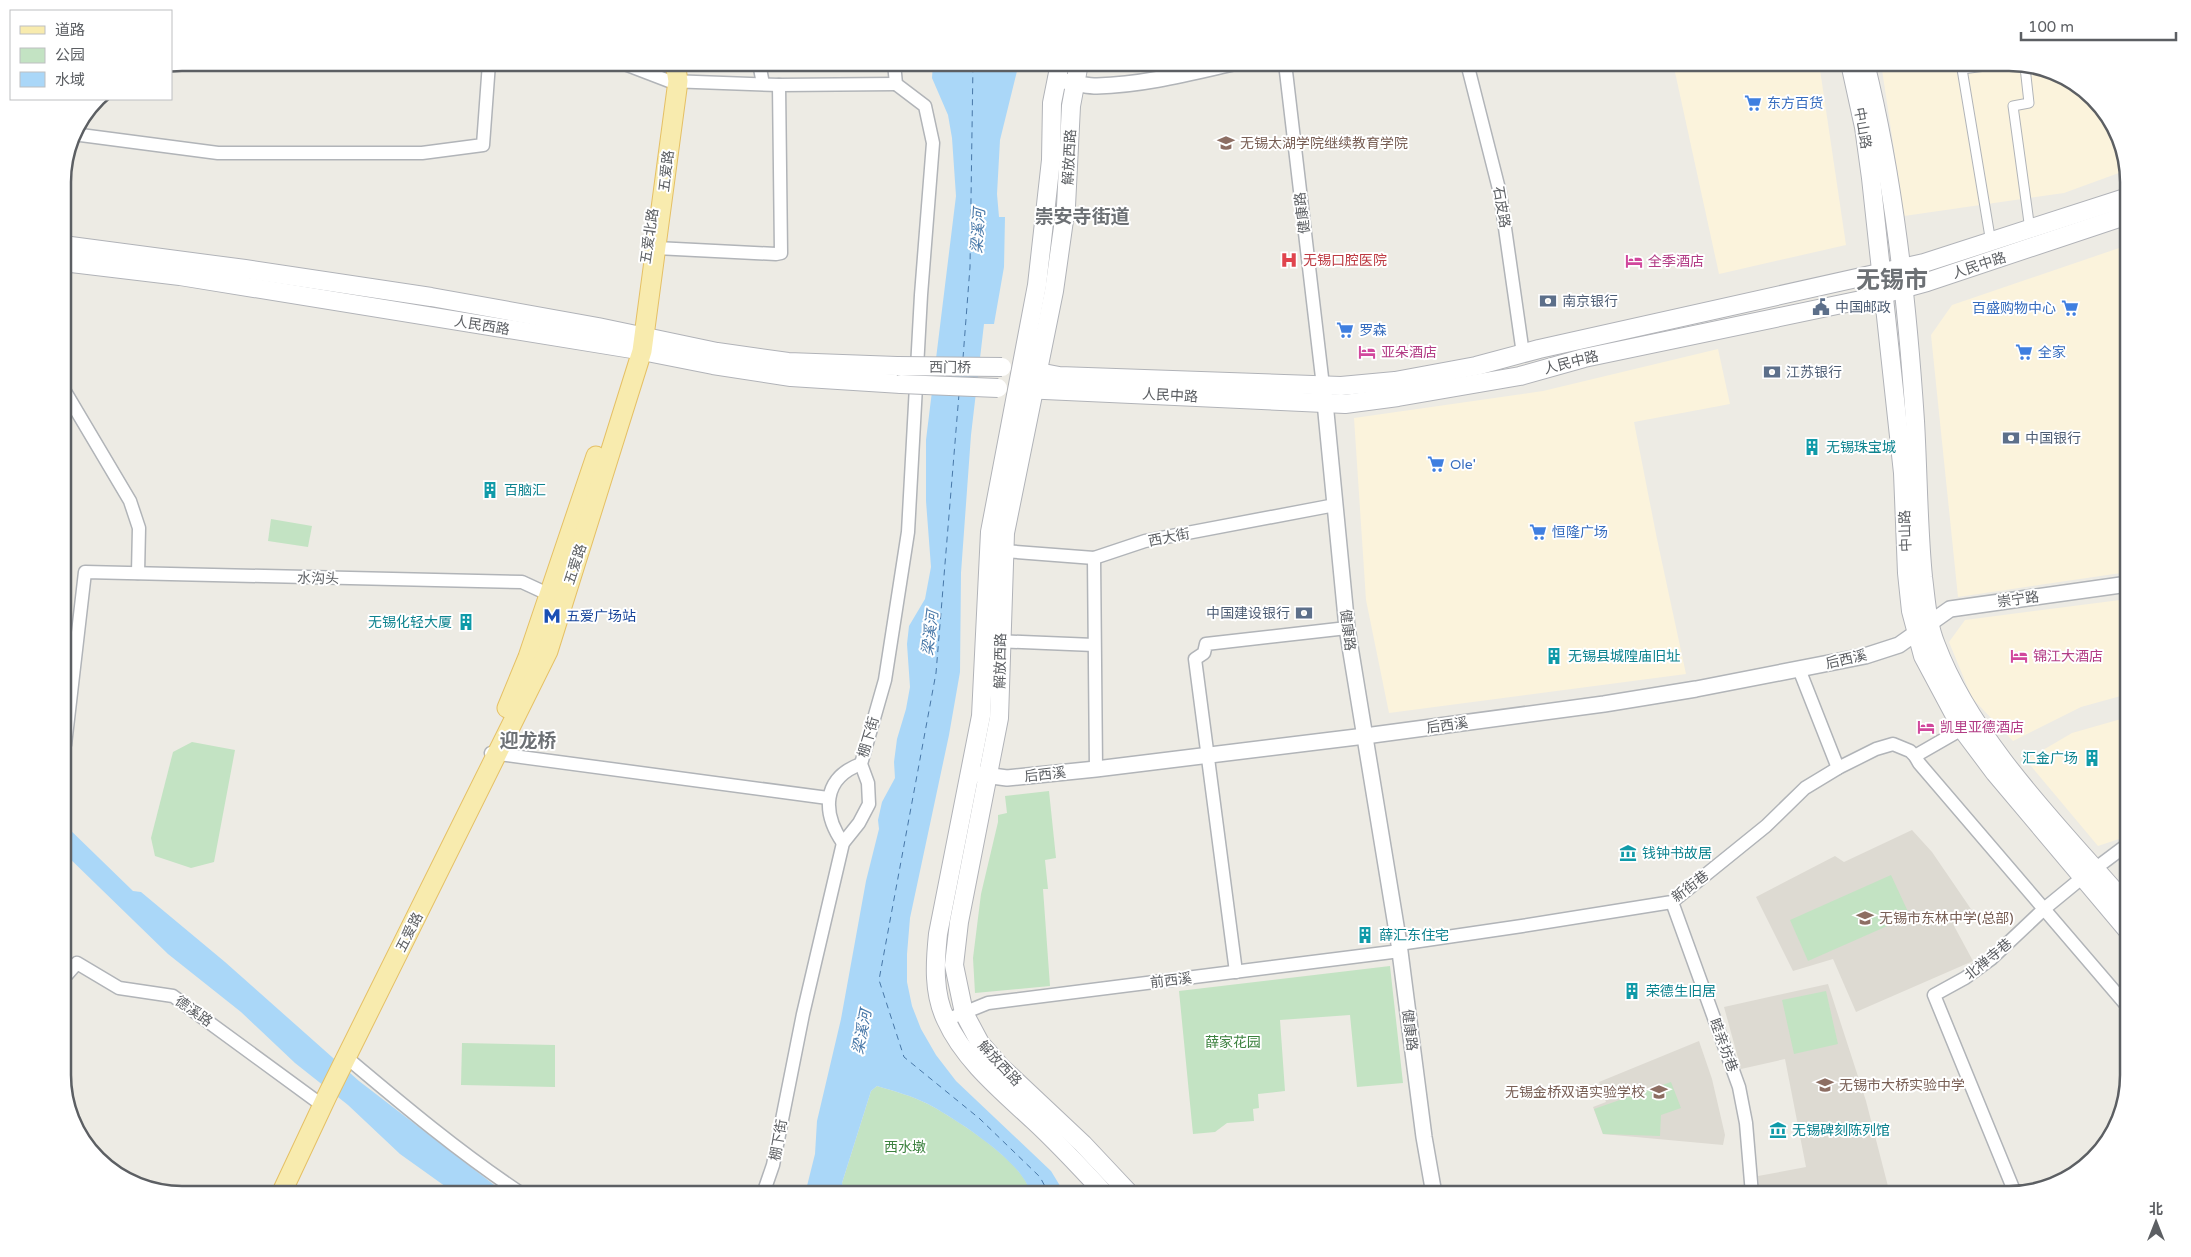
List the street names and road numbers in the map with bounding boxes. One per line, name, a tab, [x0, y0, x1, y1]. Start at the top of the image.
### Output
street label: 中山路	[1850, 106, 1875, 150]
street label: 解放西路	[1060, 129, 1079, 185]
street label: 五爱路	[656, 149, 677, 193]
street label: 石皮路	[1489, 185, 1514, 229]
street label: 健康路	[1292, 191, 1313, 235]
street label: 五爱北路	[637, 207, 662, 265]
street label: 人民中路	[1950, 249, 2008, 282]
street label: 人民西路	[453, 313, 511, 338]
street label: 人民中路	[1542, 347, 1600, 378]
street label: 西门桥	[929, 359, 971, 376]
street label: 人民中路	[1142, 386, 1198, 405]
street label: 中山路	[1896, 510, 1915, 552]
street label: 西大街	[1147, 525, 1191, 550]
street label: 五爱路	[561, 542, 590, 587]
street label: 水沟头	[297, 570, 339, 587]
street label: 崇宁路	[1996, 588, 2040, 611]
street label: 健康路	[1337, 608, 1358, 652]
street label: 解放西路	[992, 633, 1009, 689]
street label: 后西溪	[1824, 646, 1868, 672]
street label: 后西溪	[1425, 714, 1469, 737]
street label: 棚下街	[855, 715, 882, 760]
street label: 后西溪	[1023, 764, 1067, 785]
street label: 新街巷	[1668, 867, 1712, 906]
street label: 五爱路	[392, 910, 427, 955]
street label: 北禅寺巷	[1961, 935, 2015, 984]
street label: 前西溪	[1149, 970, 1193, 991]
street label: 德溪路	[172, 992, 216, 1030]
street label: 健康路	[1399, 1008, 1420, 1052]
street label: 睦亲坊巷	[1706, 1016, 1741, 1074]
street label: 解放西路	[974, 1037, 1025, 1090]
street label: 棚下街	[766, 1118, 791, 1162]

